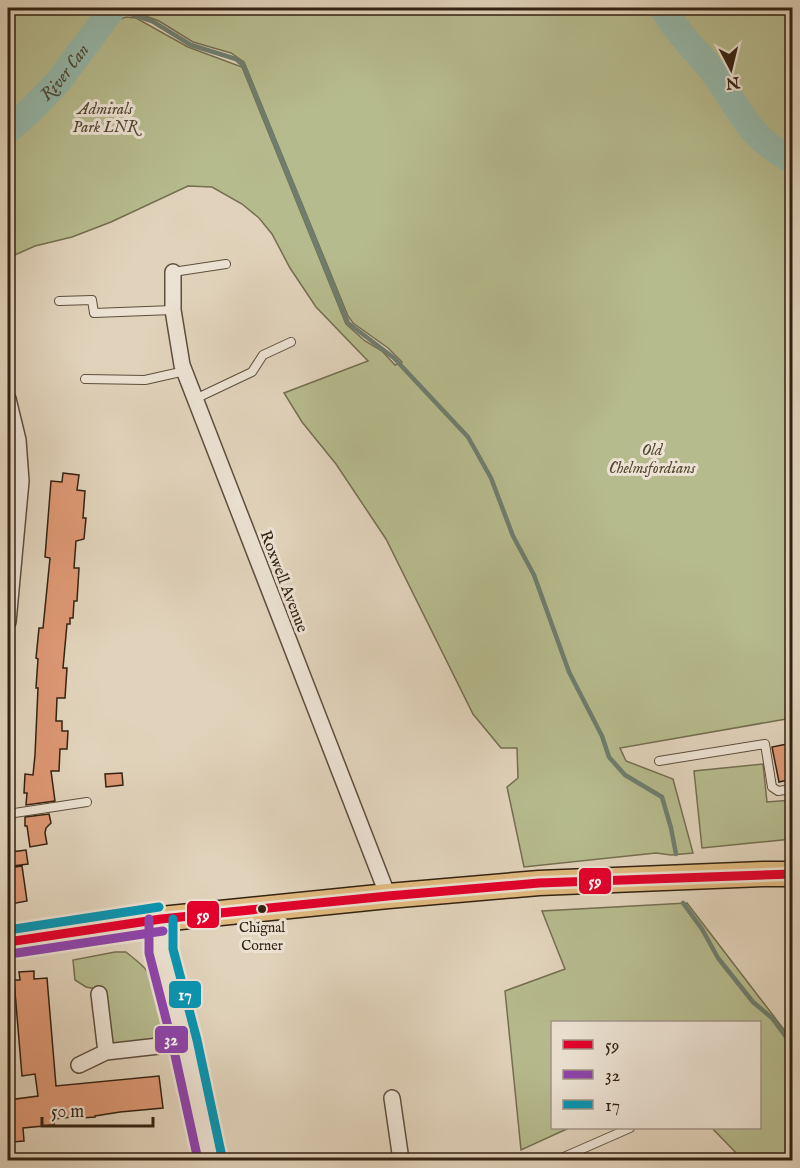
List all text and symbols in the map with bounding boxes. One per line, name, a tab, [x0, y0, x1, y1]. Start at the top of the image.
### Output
north arrow	[701, 39, 761, 99]
water label: River Can	[36, 40, 95, 107]
text: N	[724, 71, 742, 93]
park label: Admirals Park LNR	[73, 100, 142, 138]
park label: Old Chelmsfordians	[609, 441, 696, 479]
street label: Roxwell Avenue	[255, 528, 312, 635]
line badge: 59	[578, 867, 612, 895]
text: 59	[589, 873, 601, 893]
line badge: 59	[186, 900, 220, 929]
marker: Chignal Corner	[256, 903, 268, 915]
text: 59	[197, 907, 209, 927]
place label: Chignal Corner	[239, 919, 285, 955]
line badge: 17	[168, 980, 202, 1009]
text: 17	[178, 986, 192, 1006]
legend	[551, 1021, 761, 1129]
line badge: 32	[154, 1025, 189, 1054]
text: 32	[164, 1031, 178, 1051]
text: 59	[605, 1035, 619, 1058]
text: 32	[605, 1065, 620, 1088]
scale bar	[42, 1090, 153, 1128]
text: 17	[605, 1095, 620, 1118]
text: 50 m	[51, 1101, 84, 1124]

